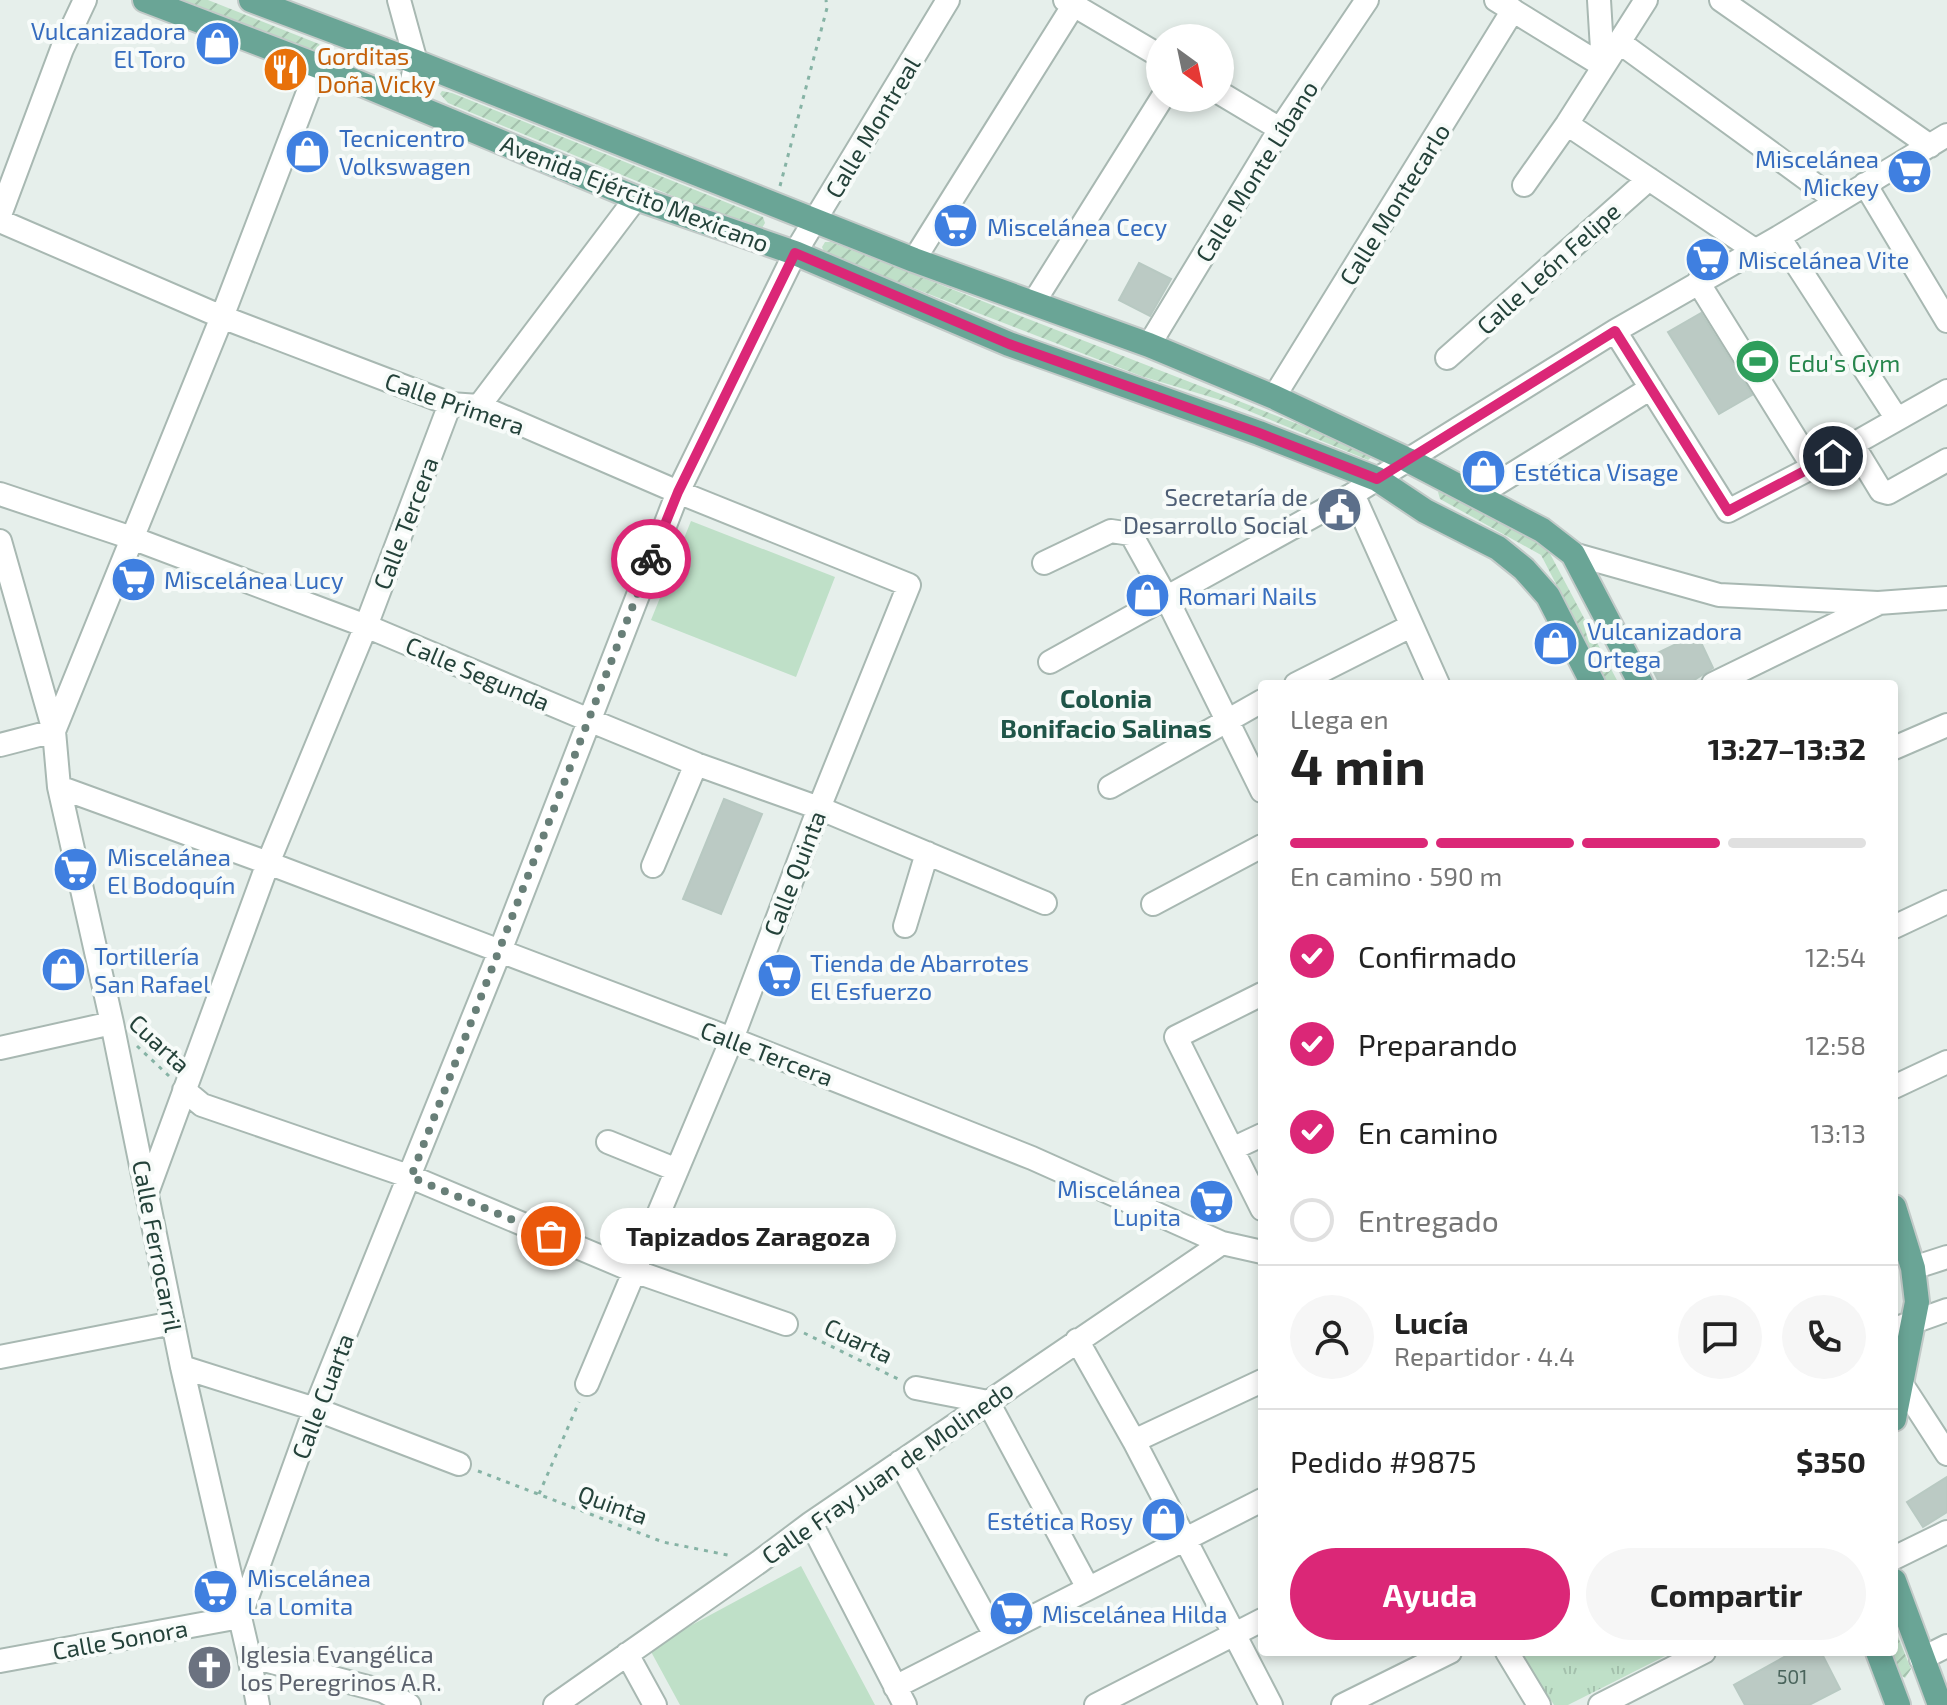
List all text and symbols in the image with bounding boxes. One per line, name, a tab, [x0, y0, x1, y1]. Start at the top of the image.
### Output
place label: Vulcanizadora El Toro	[31, 16, 186, 73]
shop icon: Vulcanizadora El Toro	[193, 20, 241, 68]
north arrow	[1146, 24, 1234, 112]
map controls	[1146, 24, 1234, 112]
place label: Gorditas Doña Vicky	[317, 41, 436, 98]
restaurant icon: Gorditas Doña Vicky	[262, 45, 310, 93]
street label: Calle Montreal	[818, 51, 926, 203]
street label: Calle Monte Líbano	[1189, 75, 1323, 267]
street label: Calle Montecarlo	[1333, 118, 1455, 290]
place label: Tecnicentro Volkswagen	[339, 123, 471, 180]
shop icon: Tecnicentro Volkswagen	[284, 127, 332, 175]
street label: Avenida Ejército Mexicano	[497, 128, 773, 258]
place label: Miscelánea Mickey	[1755, 144, 1879, 201]
supermarket icon: Miscelánea Mickey	[1886, 148, 1934, 196]
street label: Calle León Felipe	[1470, 196, 1626, 340]
supermarket icon: Miscelánea Cecy	[932, 202, 980, 250]
place label: Miscelánea Cecy	[987, 212, 1168, 241]
supermarket icon: Miscelánea Vite	[1683, 235, 1731, 283]
place label: Miscelánea Vite	[1738, 245, 1909, 274]
sports icon: Edu's Gym	[1733, 338, 1781, 386]
place label: Edu's Gym	[1788, 348, 1900, 377]
street label: Calle Primera	[381, 366, 529, 440]
pin	[1799, 422, 1867, 490]
icon: home	[1811, 434, 1855, 478]
shop icon: Estética Visage	[1459, 447, 1507, 495]
street label: Calle Tercera	[366, 453, 444, 593]
place label: Estética Visage	[1514, 457, 1679, 486]
place label: Secretaría de Desarrollo Social	[1123, 482, 1308, 539]
public building icon: Secretaría de Desarrollo Social	[1315, 486, 1363, 534]
courier	[611, 519, 691, 599]
icon: bike	[629, 537, 673, 581]
supermarket icon: Miscelánea Lucy	[109, 555, 157, 603]
place label: Miscelánea Lucy	[164, 565, 344, 594]
shop icon: Romari Nails	[1123, 571, 1171, 619]
place label: Romari Nails	[1178, 581, 1317, 610]
place label: Vulcanizadora Ortega	[1587, 616, 1742, 673]
shop icon: Vulcanizadora Ortega	[1532, 620, 1580, 668]
street label: Calle Segunda	[402, 630, 554, 716]
district label: Colonia Bonifacio Salinas	[1000, 682, 1212, 743]
text: Llega en	[1290, 703, 1389, 734]
text: 13:27–13:32	[1708, 730, 1866, 766]
text: 4 min	[1290, 733, 1426, 795]
street label: Calle Quinta	[757, 807, 831, 939]
place label: Miscelánea El Bodoquín	[107, 842, 236, 899]
supermarket icon: Miscelánea El Bodoquín	[52, 846, 100, 894]
text: En camino · 590 m	[1290, 860, 1502, 891]
icon: check	[1290, 934, 1334, 978]
text: Confirmado	[1358, 938, 1517, 974]
place label: Tortillería San Rafael	[94, 941, 210, 998]
text: 12:54	[1805, 941, 1866, 972]
shop icon: Tortillería San Rafael	[39, 945, 87, 993]
place label: Tienda de Abarrotes El Esfuerzo	[810, 948, 1029, 1005]
supermarket icon: Tienda de Abarrotes El Esfuerzo	[755, 952, 803, 1000]
street label: Cuarta	[124, 1008, 196, 1078]
street label: Calle Tercera	[697, 1014, 837, 1092]
icon: check	[1290, 1022, 1334, 1066]
text: Preparando	[1358, 1026, 1517, 1062]
text: 12:58	[1805, 1029, 1866, 1060]
icon: check	[1290, 1110, 1334, 1154]
text: En camino	[1358, 1114, 1498, 1150]
text: 13:13	[1810, 1117, 1866, 1148]
street label: Calle Ferrocarril	[127, 1158, 189, 1334]
place label: Miscelánea Lupita	[1057, 1174, 1181, 1231]
supermarket icon: Miscelánea Lupita	[1188, 1178, 1236, 1226]
pin	[517, 1202, 585, 1270]
text: Entregado	[1358, 1202, 1499, 1238]
callout: Tapizados Zaragoza	[599, 1208, 895, 1264]
icon: bag	[529, 1214, 573, 1258]
text: Tapizados Zaragoza	[626, 1220, 870, 1251]
button: person	[1290, 1295, 1374, 1379]
button: chat	[1678, 1295, 1762, 1379]
button: phone	[1782, 1295, 1866, 1379]
text: Lucía	[1394, 1304, 1469, 1340]
street label: Cuarta	[820, 1311, 898, 1369]
street label: Calle Cuarta	[285, 1329, 359, 1463]
text: Repartidor · 4.4	[1394, 1340, 1575, 1371]
street label: Calle Fray Juan de Molinedo	[756, 1374, 1018, 1570]
text: Pedido #9875	[1290, 1443, 1477, 1479]
text: $350	[1796, 1443, 1866, 1479]
street label: Quinta	[574, 1478, 652, 1530]
shop icon: Estética Rosy	[1140, 1496, 1188, 1544]
place label: Estética Rosy	[987, 1506, 1133, 1535]
button: Ayuda	[1290, 1548, 1570, 1640]
button: Compartir	[1586, 1548, 1866, 1640]
place label: Miscelánea La Lomita	[247, 1563, 371, 1620]
supermarket icon: Miscelánea La Lomita	[192, 1567, 240, 1615]
supermarket icon: Miscelánea Hilda	[987, 1589, 1035, 1637]
place label: Miscelánea Hilda	[1042, 1599, 1227, 1628]
street label: Calle Sonora	[50, 1613, 190, 1665]
place label: Iglesia Evangélica los Peregrinos A.R.	[240, 1639, 442, 1696]
church icon: Iglesia Evangélica los Peregrinos A.R.	[185, 1643, 233, 1691]
house number: 501	[1777, 1664, 1807, 1688]

